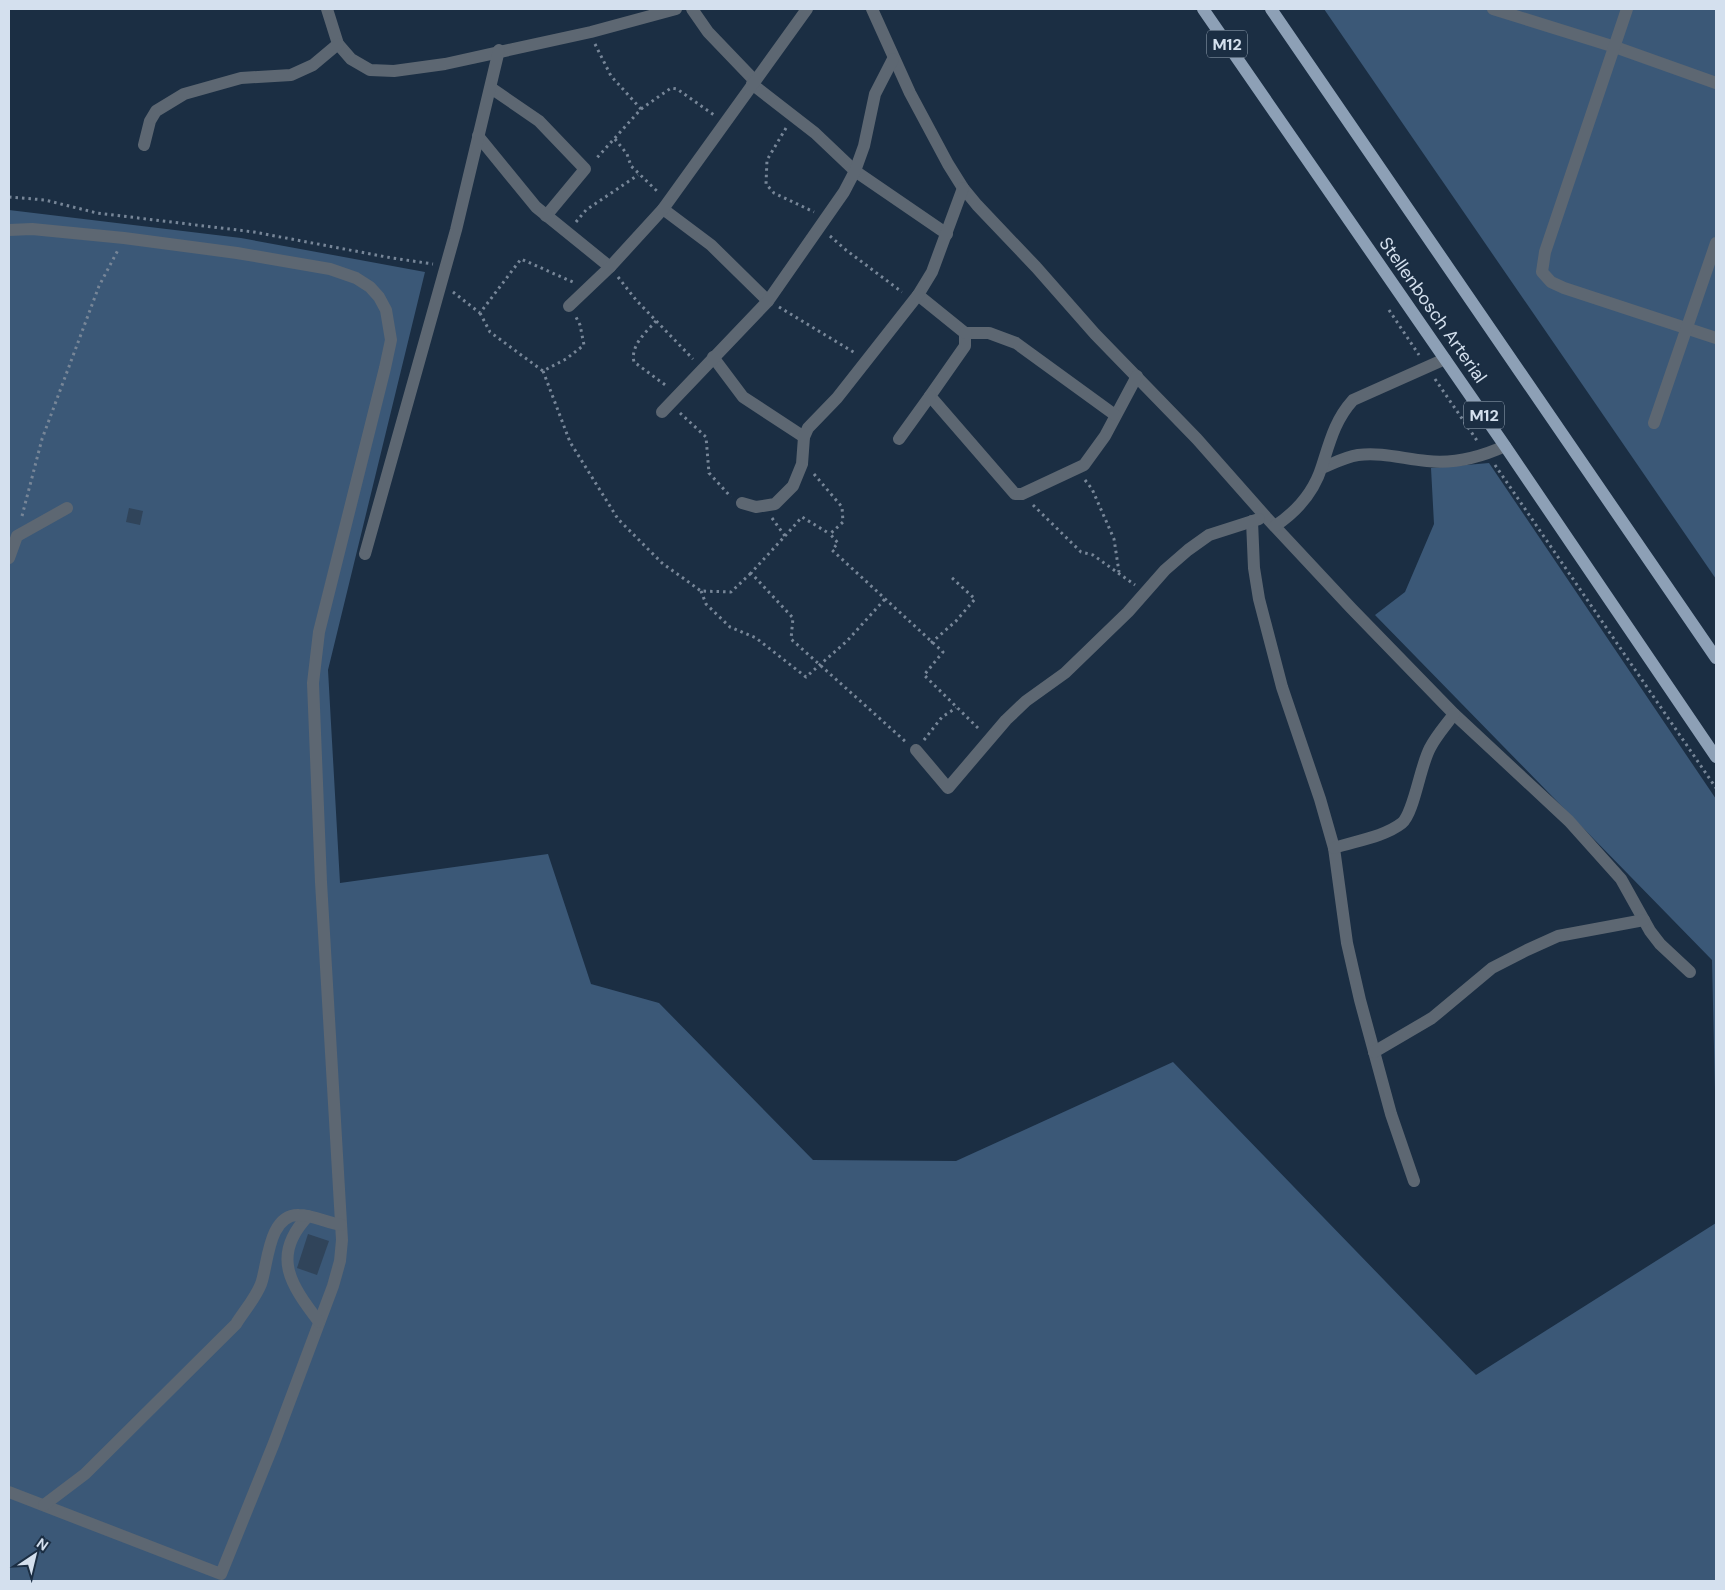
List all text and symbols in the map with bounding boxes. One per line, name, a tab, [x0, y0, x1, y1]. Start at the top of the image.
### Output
road number: M12	[1207, 31, 1247, 58]
street label: Stellenbosch Arterial	[1374, 232, 1492, 388]
road number: M12	[1464, 402, 1504, 428]
north arrow	[10, 1530, 60, 1580]
text: N	[33, 1534, 52, 1555]

